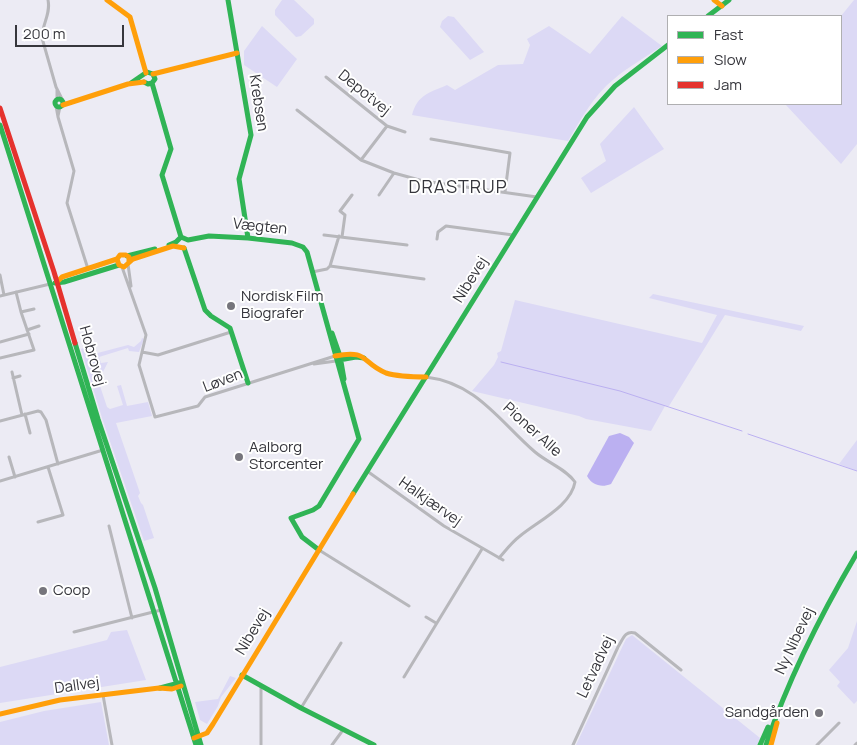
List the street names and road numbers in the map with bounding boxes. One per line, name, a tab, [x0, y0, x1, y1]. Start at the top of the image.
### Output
street label: Depotvej	[334, 66, 394, 120]
street label: Krebsen	[245, 73, 271, 133]
street label: Vægten	[232, 215, 288, 239]
street label: Nibevej	[450, 254, 492, 306]
street label: Hobrovej	[75, 324, 109, 388]
street label: Løven	[201, 365, 245, 397]
street label: Pioner Alle	[499, 399, 565, 461]
street label: Halkjærvej	[395, 474, 465, 530]
street label: Ny Nibevej	[772, 605, 818, 677]
street label: Nibevej	[232, 606, 274, 658]
street label: Letvadvej	[574, 633, 618, 701]
street label: Dallvej	[53, 674, 101, 698]

